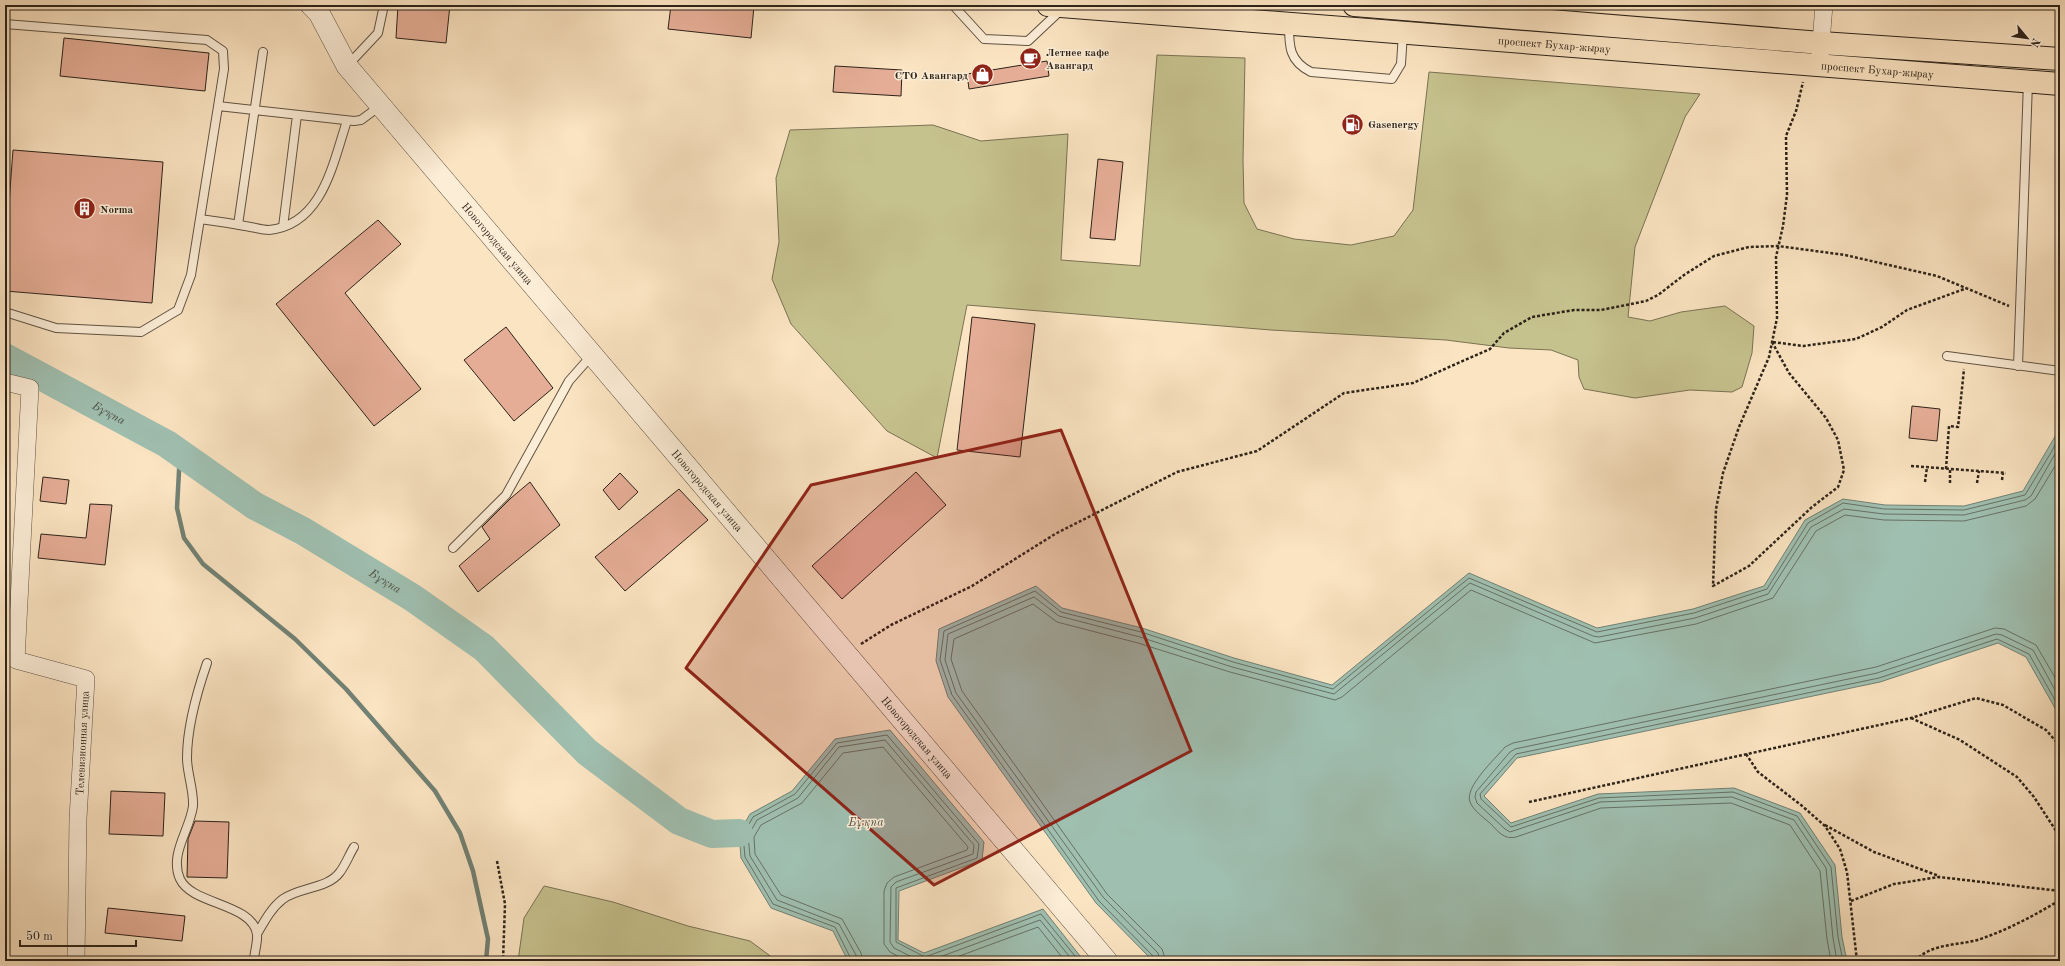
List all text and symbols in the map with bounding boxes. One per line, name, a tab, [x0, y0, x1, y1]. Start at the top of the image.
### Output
north arrow	[2007, 18, 2047, 58]
street label: проспект Бухар-жырау	[1498, 36, 1611, 56]
text: N	[2027, 36, 2041, 49]
cafe icon: Летнее кафе Авангард	[1017, 45, 1043, 71]
place label: Летнее кафе Авангард	[1046, 48, 1109, 72]
street label: проспект Бухар-жырау	[1821, 61, 1934, 81]
shop icon: СТО Авангард	[970, 62, 996, 88]
place label: СТО Авангард	[895, 71, 968, 82]
fuel station icon: Gasenergy	[1340, 111, 1366, 137]
place label: Gasenergy	[1368, 120, 1420, 131]
building icon: Norma	[71, 196, 97, 222]
street label: Новогородская улица	[459, 201, 535, 288]
place label: Norma	[100, 205, 134, 216]
water label: Бұқпа	[89, 400, 127, 428]
street label: Новогородская улица	[669, 448, 744, 535]
water label: Бұқпа	[366, 567, 403, 597]
street label: Телевизионная улица	[75, 690, 92, 796]
street label: Новогородская улица	[878, 695, 954, 782]
water label: Бұқпа	[847, 817, 884, 829]
scale bar	[20, 922, 136, 948]
text: 50 m	[26, 930, 53, 943]

